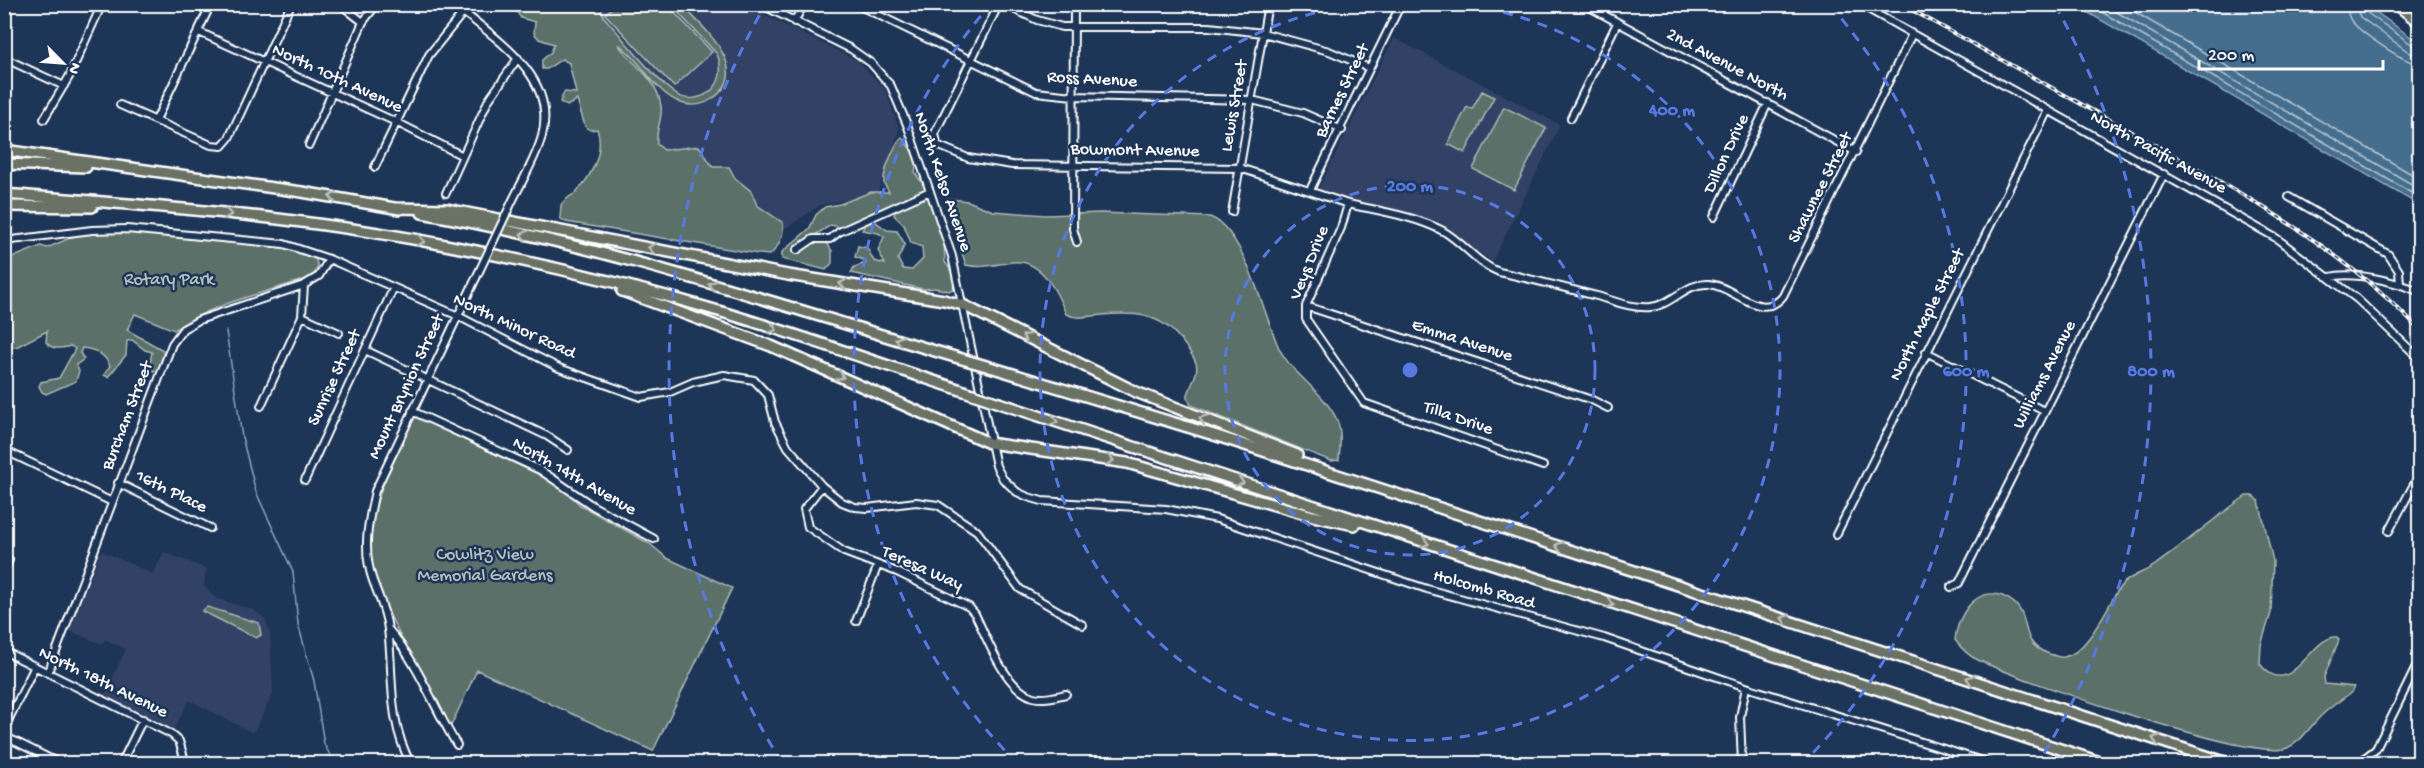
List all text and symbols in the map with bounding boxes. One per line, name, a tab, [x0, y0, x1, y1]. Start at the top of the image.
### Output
street label: 2nd Avenue North	[1662, 24, 1792, 106]
north arrow	[33, 33, 93, 93]
scale bar	[2199, 33, 2384, 71]
street label: Barnes Street	[1311, 39, 1376, 142]
street label: North 10th Avenue	[268, 40, 406, 119]
text: 200 m	[2208, 46, 2255, 67]
street label: Lewis Street	[1217, 57, 1254, 153]
text: N	[62, 59, 84, 77]
street label: Ross Avenue	[1046, 67, 1138, 93]
text: 400 m	[1648, 101, 1695, 122]
street label: North Pacific Avenue	[2086, 107, 2230, 200]
street label: North Kelso Avenue	[908, 109, 976, 255]
street label: Dillon Drive	[1699, 110, 1755, 198]
street label: Shawnee Street	[1784, 128, 1859, 247]
street label: Bowmont Avenue	[1069, 139, 1200, 163]
text: 200 m	[1387, 177, 1433, 198]
one-way arrow	[328, 192, 337, 204]
one-way arrow	[223, 207, 232, 220]
street label: Veys Drive	[1285, 222, 1335, 304]
one-way arrow	[519, 229, 529, 242]
one-way arrow	[416, 234, 426, 247]
one-way arrow	[647, 242, 657, 255]
street label: North Maple Street	[1886, 244, 1971, 385]
park label: Rotary Park	[124, 270, 216, 291]
one-way arrow	[839, 278, 848, 290]
one-way arrow	[707, 280, 718, 292]
street label: North Minor Road	[449, 289, 580, 365]
street label: Mount Brynion Street	[364, 310, 450, 463]
street label: Emma Avenue	[1409, 315, 1516, 367]
street label: Williams Avenue	[2009, 317, 2082, 433]
one-way arrow	[767, 321, 778, 334]
street label: Sunrise Street	[304, 325, 367, 429]
one-way arrow	[1022, 332, 1033, 344]
one-way arrow	[894, 335, 905, 347]
street label: Burcham Street	[97, 357, 159, 474]
centre of rings	[1400, 360, 1420, 380]
text: 600 m	[1943, 362, 1990, 383]
text: 800 m	[2127, 362, 2175, 383]
one-way arrow	[833, 369, 844, 381]
street label: Tilla Drive	[1419, 397, 1496, 441]
one-way arrow	[1048, 414, 1059, 426]
one-way arrow	[1198, 414, 1209, 426]
street label: North 14th Avenue	[508, 433, 640, 521]
one-way arrow	[1104, 453, 1114, 466]
street label: 16th Place	[131, 465, 211, 519]
one-way arrow	[1234, 475, 1245, 487]
one-way arrow	[1419, 536, 1430, 548]
one-way arrow	[1554, 540, 1565, 553]
street label: Teresa Way	[877, 541, 966, 596]
park label: Cowlitz View Memorial Gardens	[417, 545, 554, 587]
street label: Holcomb Road	[1431, 565, 1539, 615]
one-way arrow	[1604, 597, 1615, 609]
one-way arrow	[1780, 614, 1791, 626]
street label: North 18th Avenue	[35, 643, 172, 724]
one-way arrow	[1965, 674, 1976, 686]
one-way arrow	[2151, 734, 2162, 746]

